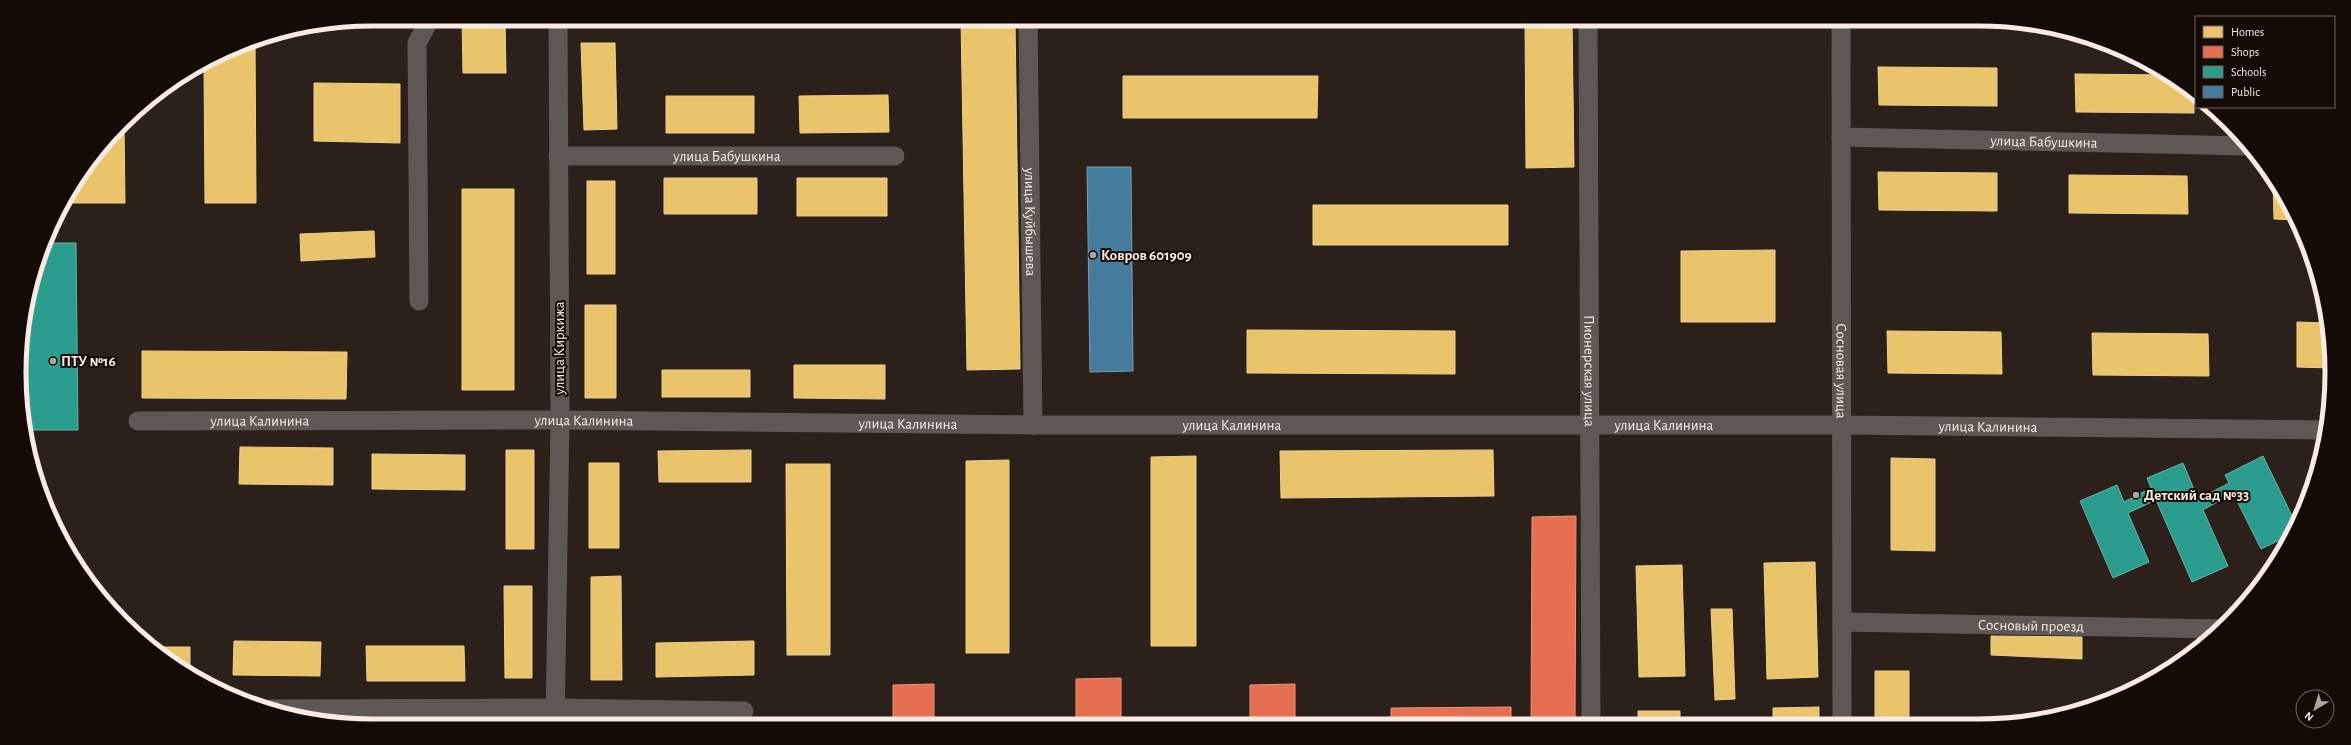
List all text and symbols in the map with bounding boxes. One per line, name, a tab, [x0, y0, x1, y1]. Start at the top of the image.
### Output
legend	[2195, 16, 2335, 108]
text: Homes	[2231, 26, 2264, 38]
text: Shops	[2231, 46, 2259, 58]
text: Schools	[2231, 66, 2266, 78]
text: Public	[2231, 86, 2260, 98]
street label: улица Бабушкина	[1989, 133, 2098, 151]
street label: улица Бабушкина	[672, 149, 781, 164]
street label: улица Куйбышева	[1022, 167, 1038, 276]
place label: Ковров 601909	[1101, 248, 1192, 263]
marker: Ковров 601909	[1088, 250, 1098, 260]
street label: улица Киркижа	[552, 301, 567, 396]
street label: Пионерская улица	[1581, 315, 1597, 427]
street label: Сосновая улица	[1833, 323, 1849, 419]
place label: ПТУ №16	[61, 354, 116, 369]
marker: ПТУ №16	[48, 356, 58, 366]
street label: улица Калинина	[534, 413, 634, 429]
street label: улица Калинина	[210, 414, 310, 429]
street label: улица Калинина	[857, 416, 958, 432]
street label: улица Калинина	[1181, 418, 1282, 433]
street label: улица Калинина	[1613, 418, 1714, 433]
street label: улица Калинина	[1937, 419, 2038, 435]
place label: Детский сад №33	[2144, 488, 2249, 503]
marker: Детский сад №33	[2131, 490, 2141, 500]
street label: Сосновый проезд	[1978, 618, 2084, 634]
north arrow	[2295, 689, 2335, 729]
text: N	[2303, 710, 2316, 723]

